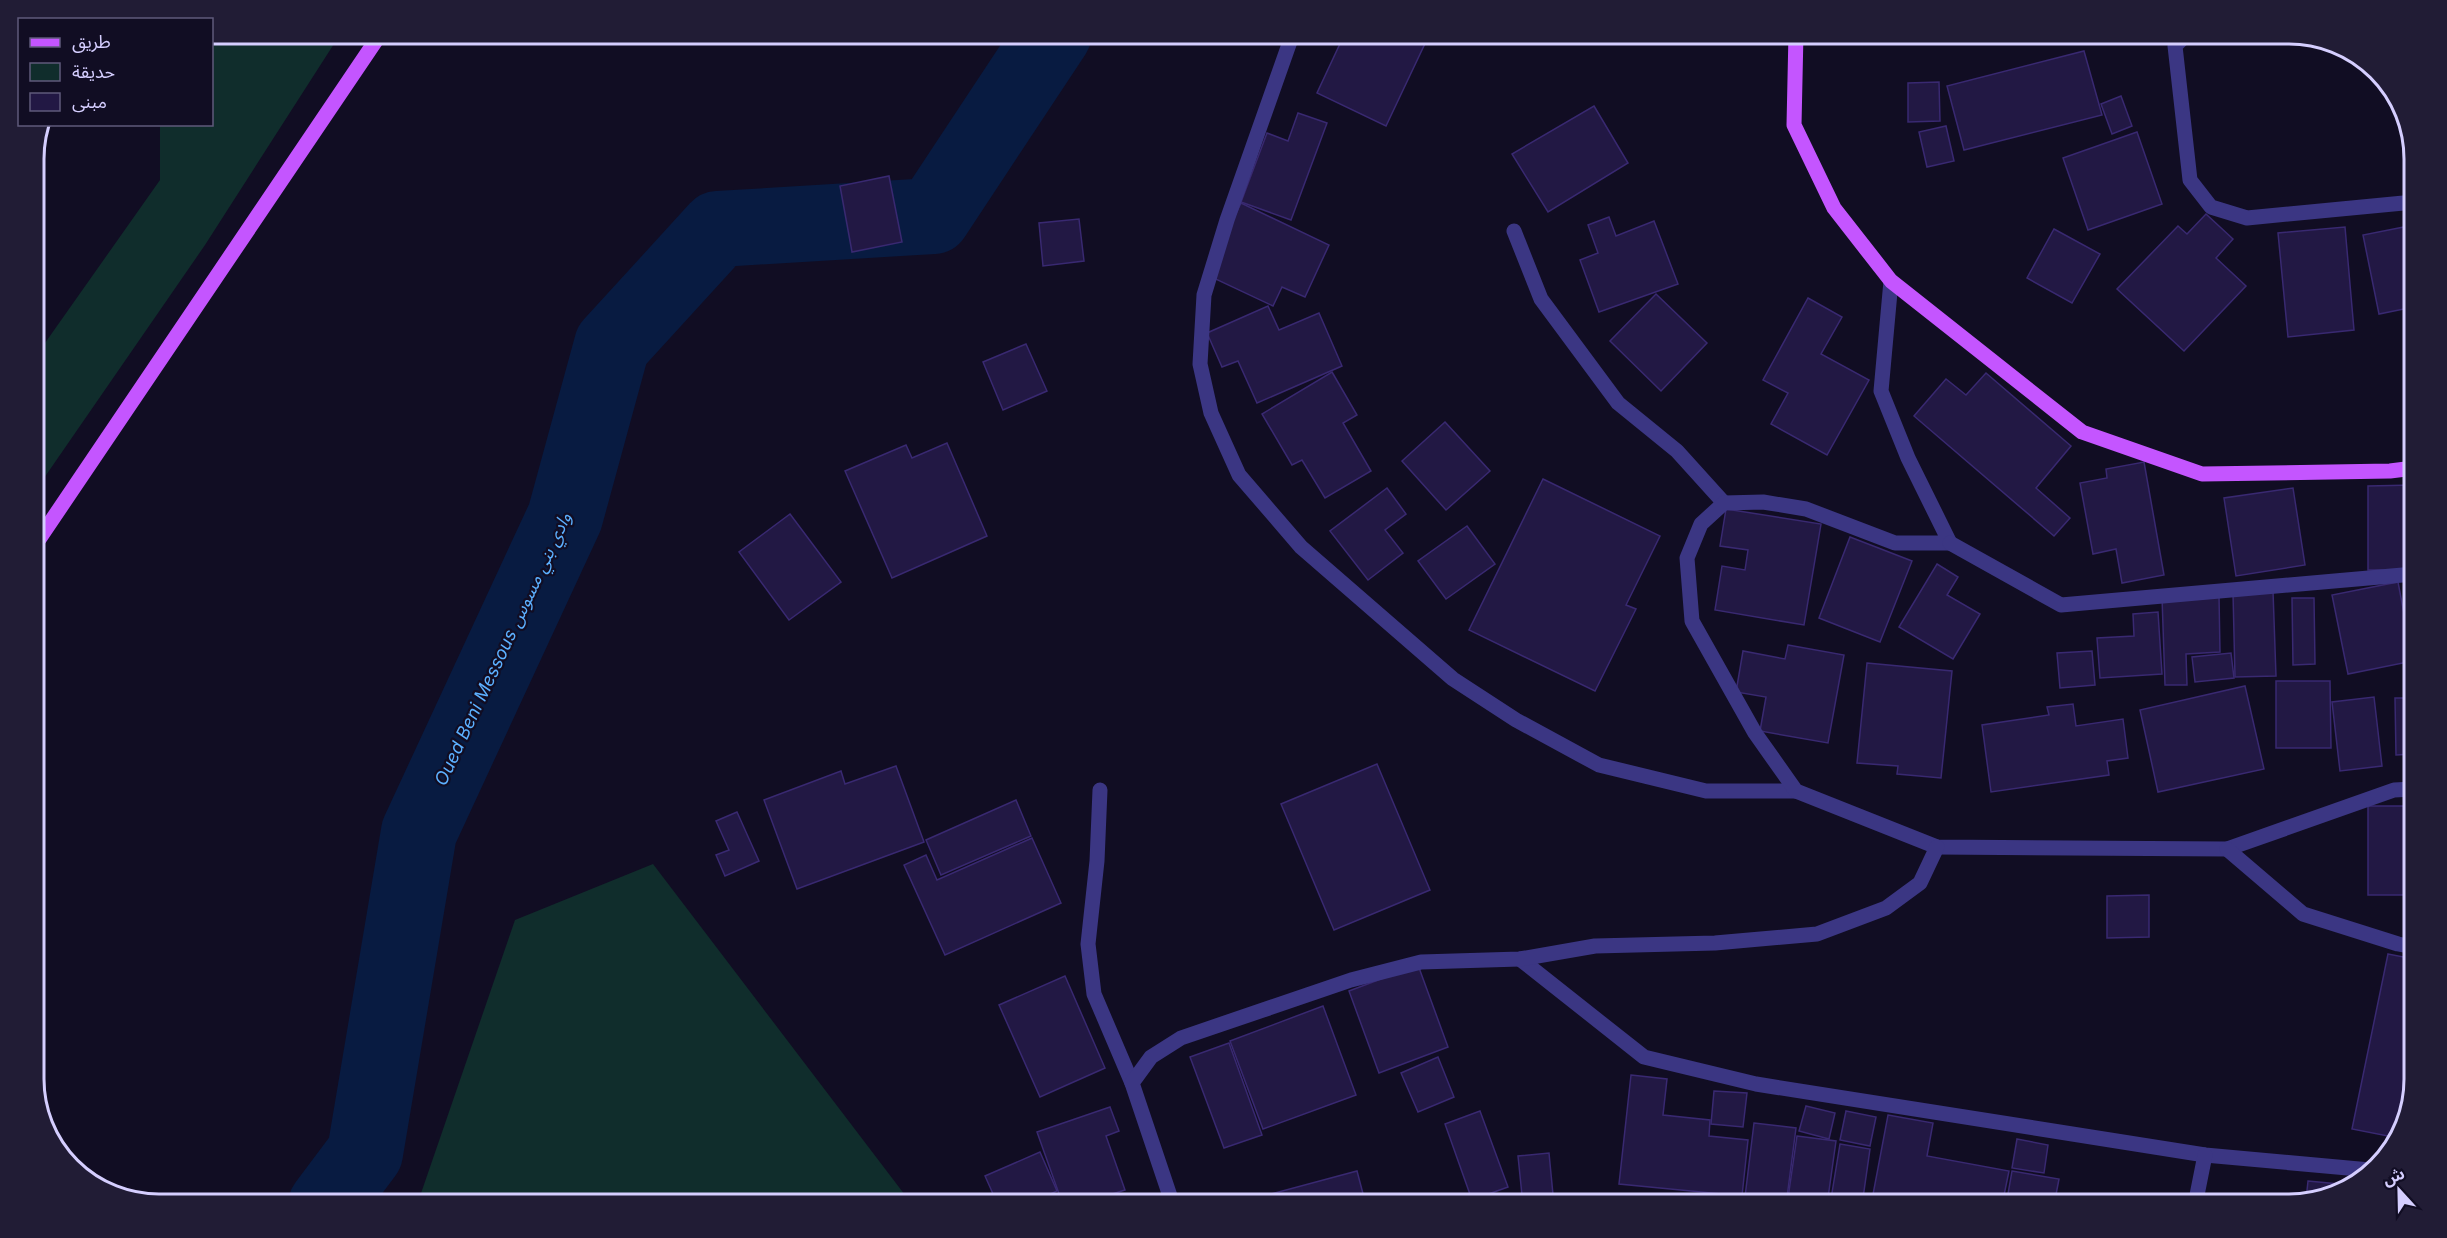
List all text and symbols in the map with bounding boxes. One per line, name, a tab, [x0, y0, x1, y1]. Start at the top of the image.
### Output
legend	[18, 18, 213, 126]
text: طريق	[72, 31, 111, 53]
text: حديقة	[72, 61, 115, 82]
text: مبنى	[72, 91, 107, 113]
water label: Oued Beni Messous وادي بني مسوس	[430, 509, 579, 790]
north arrow	[2369, 1160, 2429, 1220]
text: ش	[2379, 1163, 2407, 1189]

